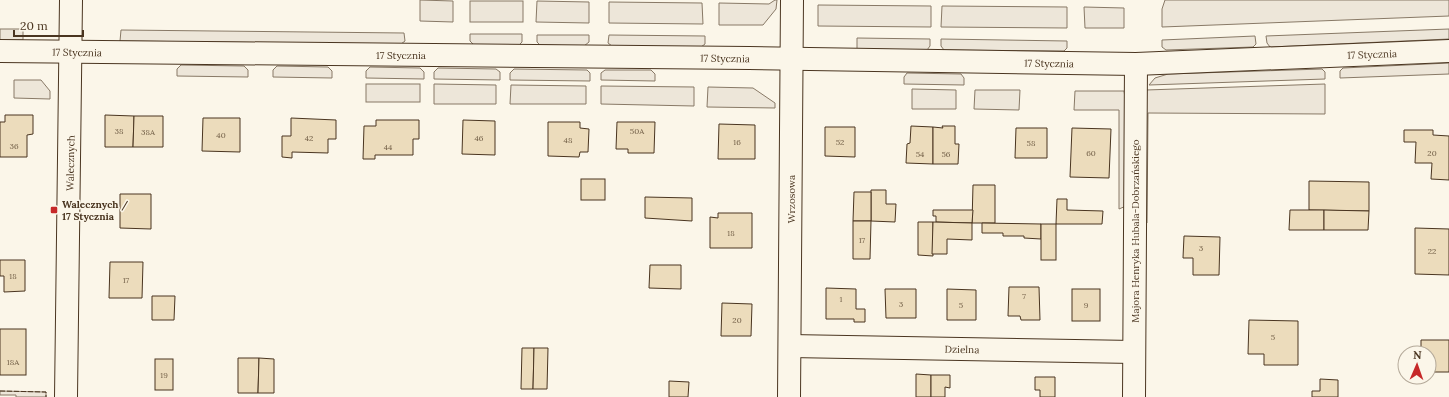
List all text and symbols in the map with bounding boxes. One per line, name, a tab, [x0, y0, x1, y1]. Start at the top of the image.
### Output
scale bar	[14, 12, 83, 38]
text: 20 m	[20, 18, 48, 33]
street label: 17 Stycznia	[52, 46, 102, 59]
street label: 17 Stycznia	[1347, 47, 1397, 62]
street label: 17 Stycznia	[376, 49, 426, 62]
street label: 17 Stycznia	[700, 52, 750, 65]
street label: 17 Stycznia	[1024, 57, 1074, 70]
house number: 38	[115, 126, 124, 136]
house number: 50A	[630, 126, 645, 136]
house number: 38A	[141, 127, 156, 137]
house number: 40	[216, 130, 226, 140]
house number: 42	[305, 133, 313, 143]
house number: 46	[475, 133, 484, 143]
street label: Walecznych	[64, 135, 77, 191]
house number: 48	[564, 135, 573, 145]
house number: 16	[733, 137, 741, 147]
house number: 52	[836, 137, 844, 147]
house number: 58	[1027, 138, 1036, 148]
street label: Majora Henryka Hubala-Dobrzańskiego	[1129, 139, 1142, 323]
house number: 36	[9, 141, 19, 151]
house number: 44	[384, 142, 393, 152]
house number: 60	[1086, 148, 1096, 158]
house number: 20	[1427, 148, 1437, 158]
house number: 54	[916, 149, 925, 159]
house number: 56	[942, 149, 951, 159]
street label: Wrzosowa	[785, 175, 798, 223]
place label: Walecznych / 17 Stycznia	[62, 198, 128, 223]
marker: Walecznych / 17 Stycznia	[49, 205, 59, 215]
house number: 18	[727, 228, 735, 238]
house number: 17	[859, 235, 866, 245]
house number: 3	[1199, 243, 1204, 253]
house number: 22	[1428, 246, 1436, 256]
house number: 18	[9, 271, 17, 281]
house number: 17	[123, 275, 130, 285]
house number: 7	[1022, 291, 1026, 301]
house number: 1	[840, 294, 843, 304]
house number: 3	[899, 299, 904, 309]
house number: 5	[959, 300, 963, 310]
house number: 9	[1084, 300, 1089, 310]
house number: 20	[732, 315, 742, 325]
house number: 5	[1271, 332, 1275, 342]
street label: Dzielna	[945, 343, 979, 356]
north arrow	[1397, 345, 1437, 385]
text: N	[1413, 348, 1422, 362]
house number: 18A	[7, 357, 20, 367]
house number: 19	[160, 370, 168, 380]

